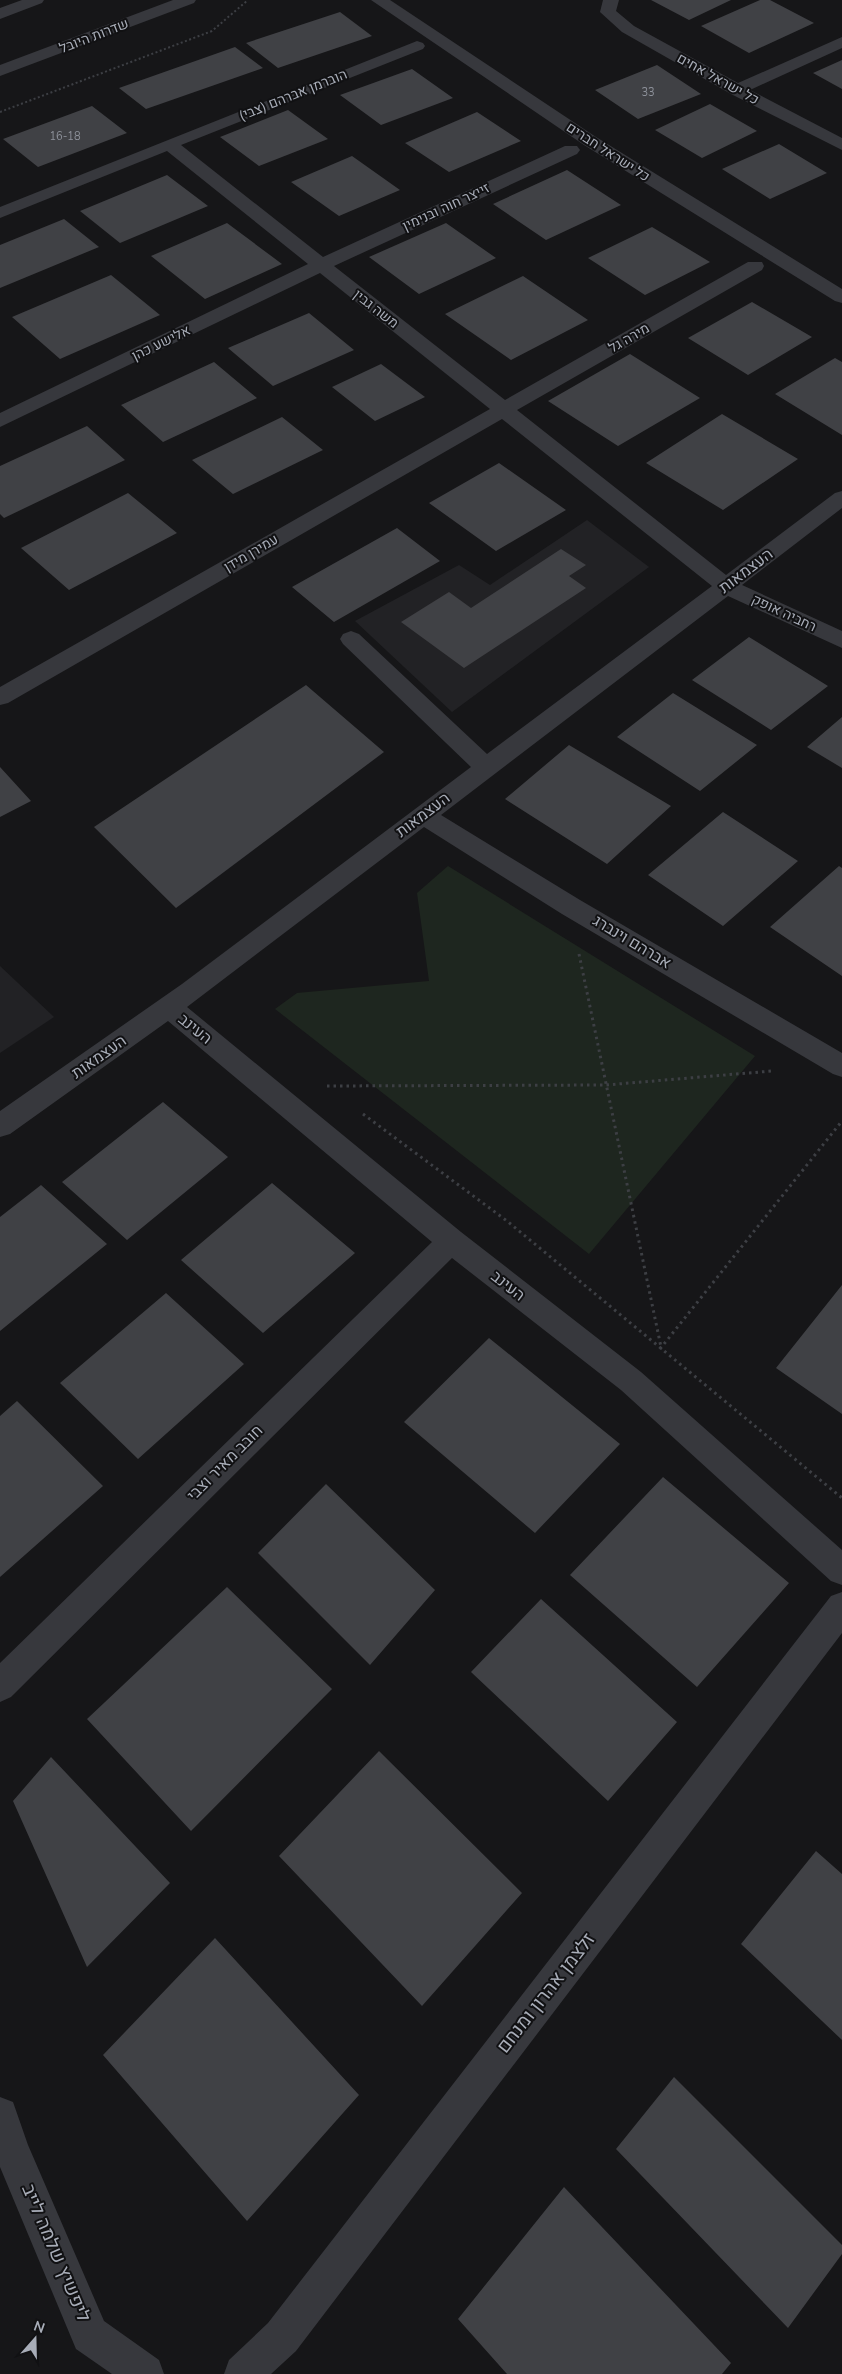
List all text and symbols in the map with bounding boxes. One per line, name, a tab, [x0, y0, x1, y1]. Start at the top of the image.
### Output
street label: שדרות היובל	[57, 14, 131, 58]
street label: כל ישראל אחים	[674, 49, 762, 109]
street label: הוברמן אברהם (צבי)	[236, 65, 350, 125]
house number: 33	[641, 85, 655, 100]
street label: כל ישראל חברים	[562, 118, 654, 186]
house number: 16-18	[49, 129, 81, 144]
street label: זייצר חוה ובנימין	[399, 179, 493, 235]
street label: משה גבין	[349, 285, 403, 333]
street label: מירה גל	[605, 319, 653, 357]
street label: אלישע כהן	[129, 321, 193, 365]
street label: עמירן מידן	[220, 530, 282, 576]
street label: העצמאות	[714, 543, 778, 599]
street label: רחביה אופק	[749, 590, 819, 636]
street label: העצמאות	[391, 787, 455, 843]
street label: אברהם וינברג	[589, 910, 675, 974]
street label: העינב	[173, 1009, 217, 1049]
street label: העצמאות	[67, 1030, 131, 1084]
street label: העינב	[486, 1266, 530, 1306]
street label: חובב מאיר וצבי	[182, 1420, 268, 1506]
street label: זלצמן אהרון ומנחם	[491, 1927, 601, 2059]
street label: ליפשיץ שלמה לייב	[15, 2180, 97, 2326]
north arrow	[10, 2314, 60, 2364]
text: N	[31, 2317, 47, 2338]

